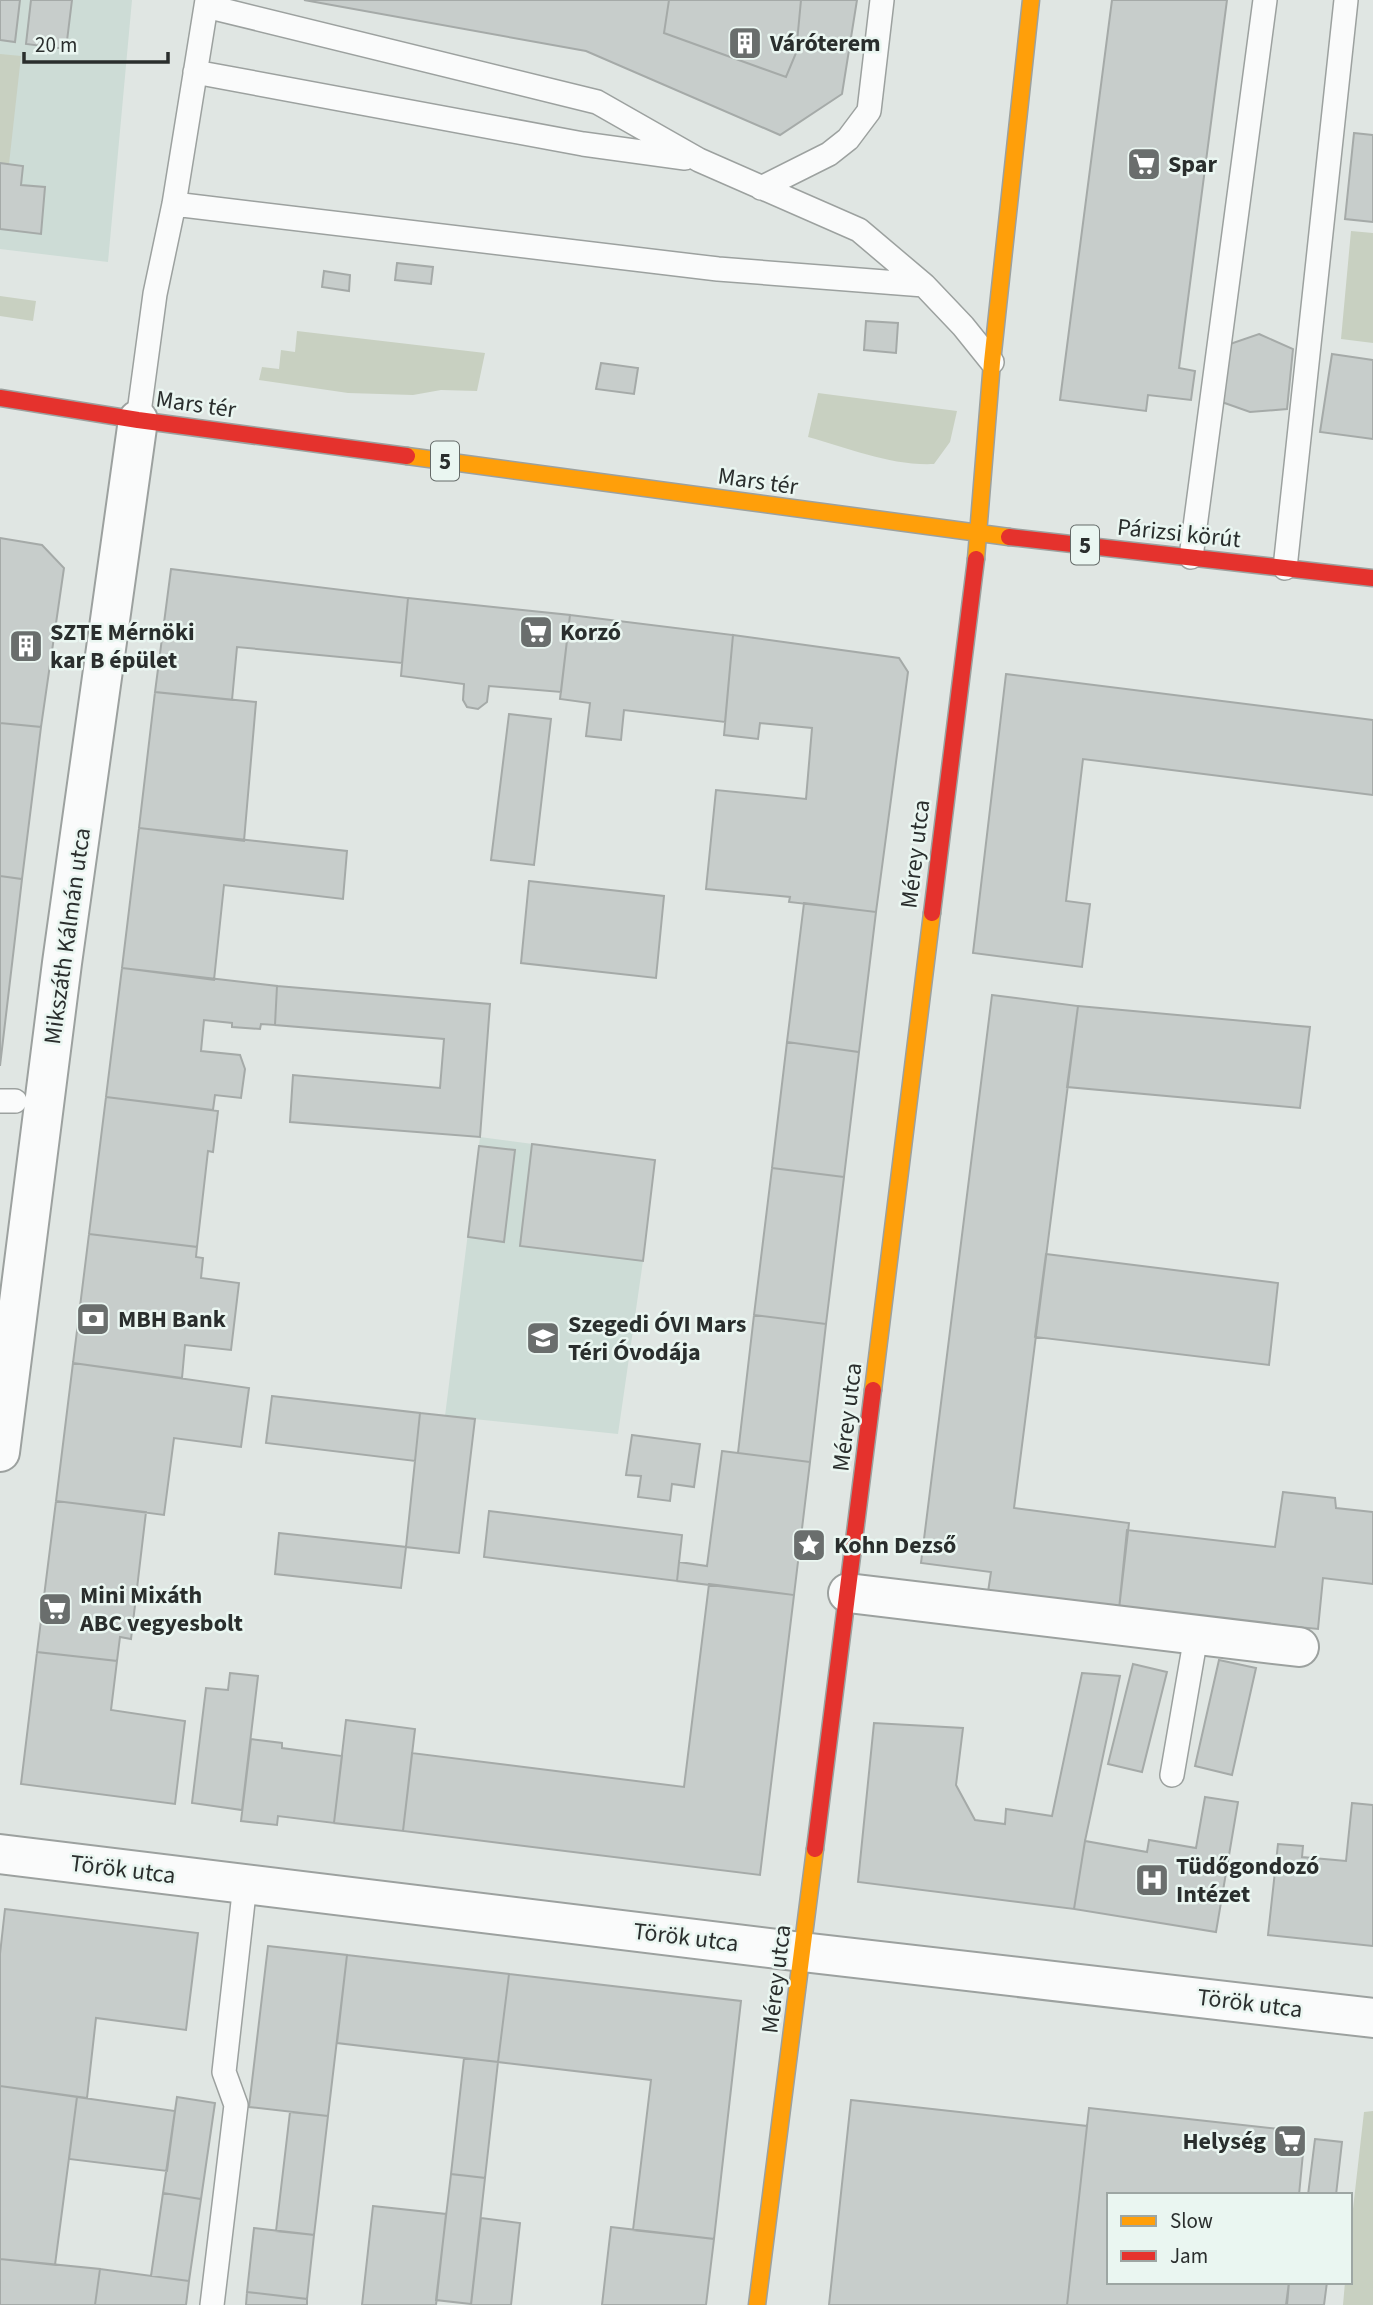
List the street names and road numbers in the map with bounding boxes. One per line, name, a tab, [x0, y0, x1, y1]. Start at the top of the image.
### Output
street label: Mars tér	[154, 382, 239, 428]
road number: 5	[431, 442, 459, 481]
street label: Mars tér	[716, 459, 801, 505]
street label: Párizsi körút	[1116, 510, 1242, 557]
road number: 5	[1071, 526, 1099, 565]
street label: Mérey utca	[891, 798, 940, 910]
street label: Mikszáth Kálmán utca	[35, 826, 100, 1047]
street label: Mérey utca	[823, 1361, 872, 1473]
street label: Török utca	[68, 1846, 178, 1893]
street label: Török utca	[631, 1914, 741, 1961]
street label: Mérey utca	[752, 1923, 801, 2035]
street label: Török utca	[1195, 1980, 1305, 2027]

